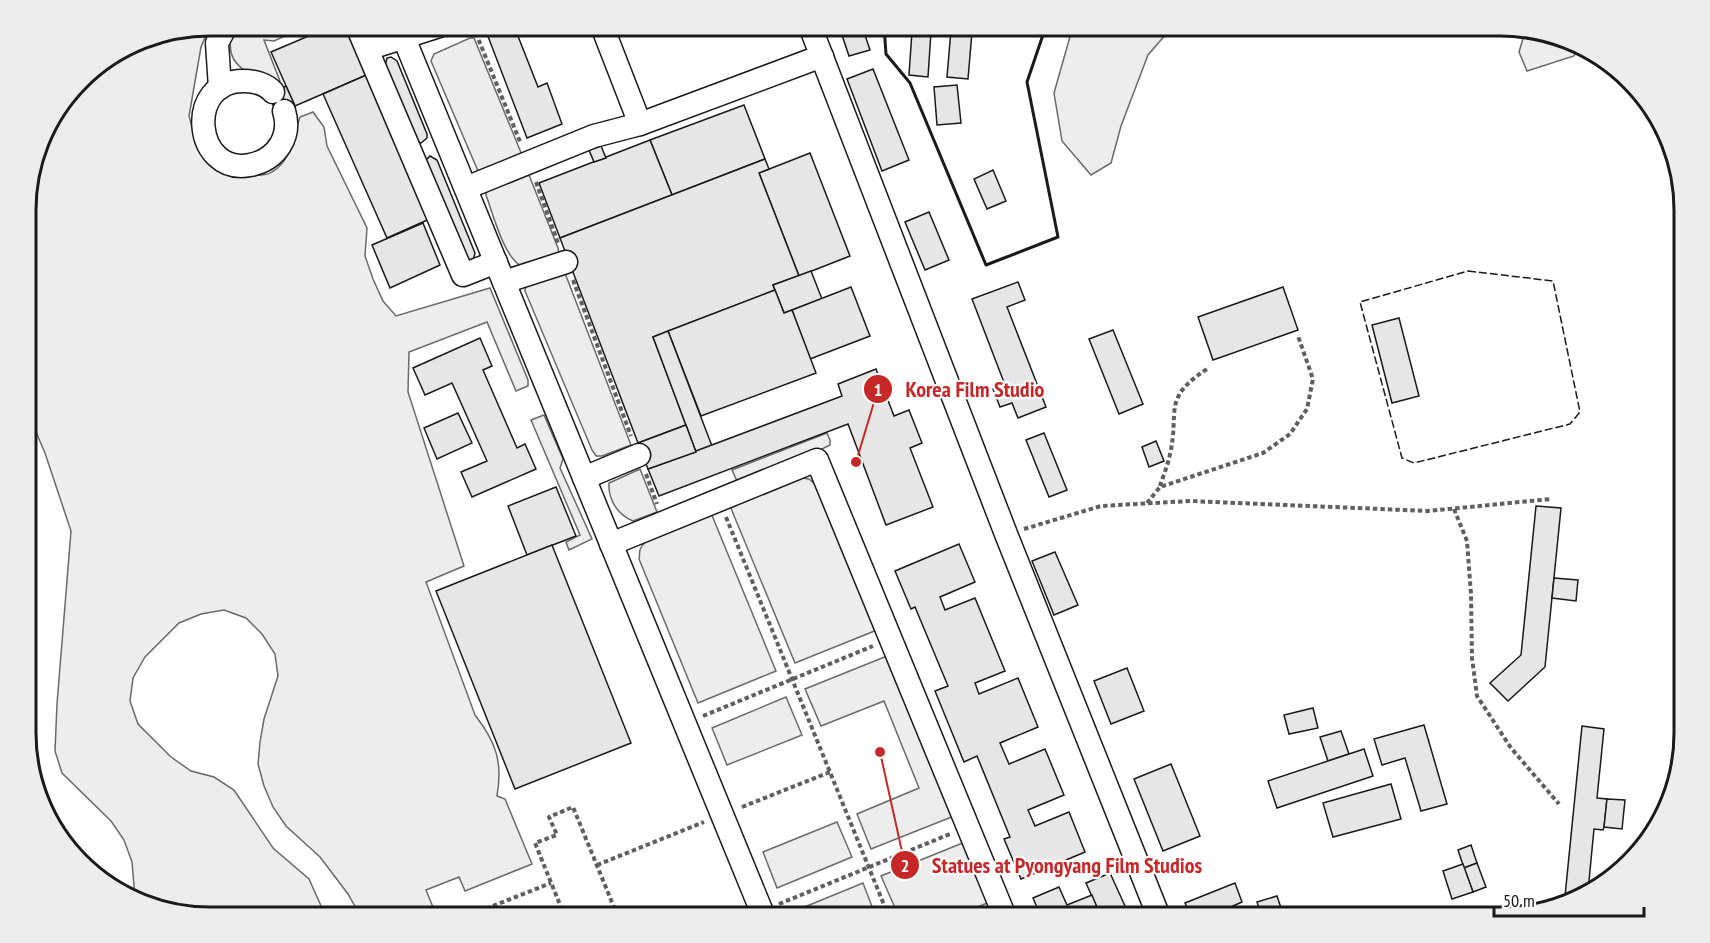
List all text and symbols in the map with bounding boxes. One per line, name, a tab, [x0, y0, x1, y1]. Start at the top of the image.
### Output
callout: Korea Film Studio	[863, 369, 1056, 409]
text: Korea Film Studio	[906, 375, 1045, 403]
text: 1	[874, 378, 882, 401]
callout: Statues at Pyongyang Film Studios	[890, 845, 1214, 885]
text: Statues at Pyongyang Film Studios	[932, 851, 1202, 879]
text: 2	[901, 854, 909, 877]
scale bar	[1494, 880, 1644, 918]
text: 50 m	[1503, 889, 1535, 912]

